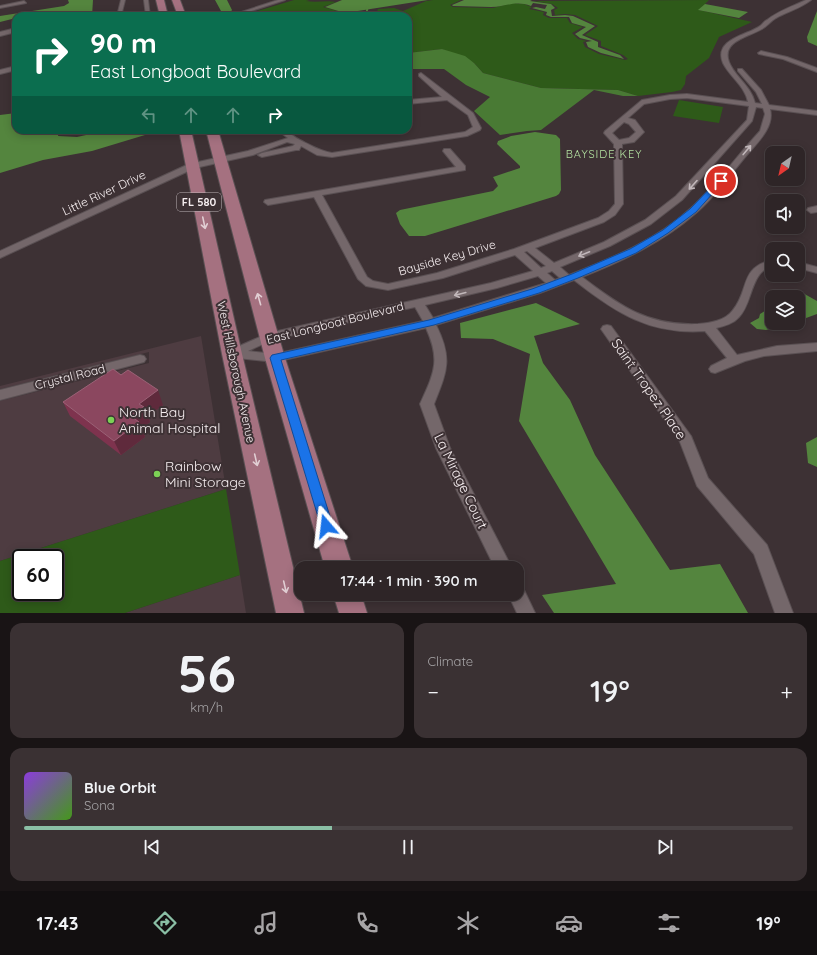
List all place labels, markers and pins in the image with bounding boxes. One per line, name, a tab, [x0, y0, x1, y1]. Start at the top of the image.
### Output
pin	[704, 164, 738, 198]
place label: North Bay Animal Hospital	[119, 403, 220, 437]
marker: North Bay Animal Hospital	[106, 415, 116, 425]
place label: Rainbow Mini Storage	[165, 457, 246, 491]
marker: Rainbow Mini Storage	[152, 469, 162, 479]

